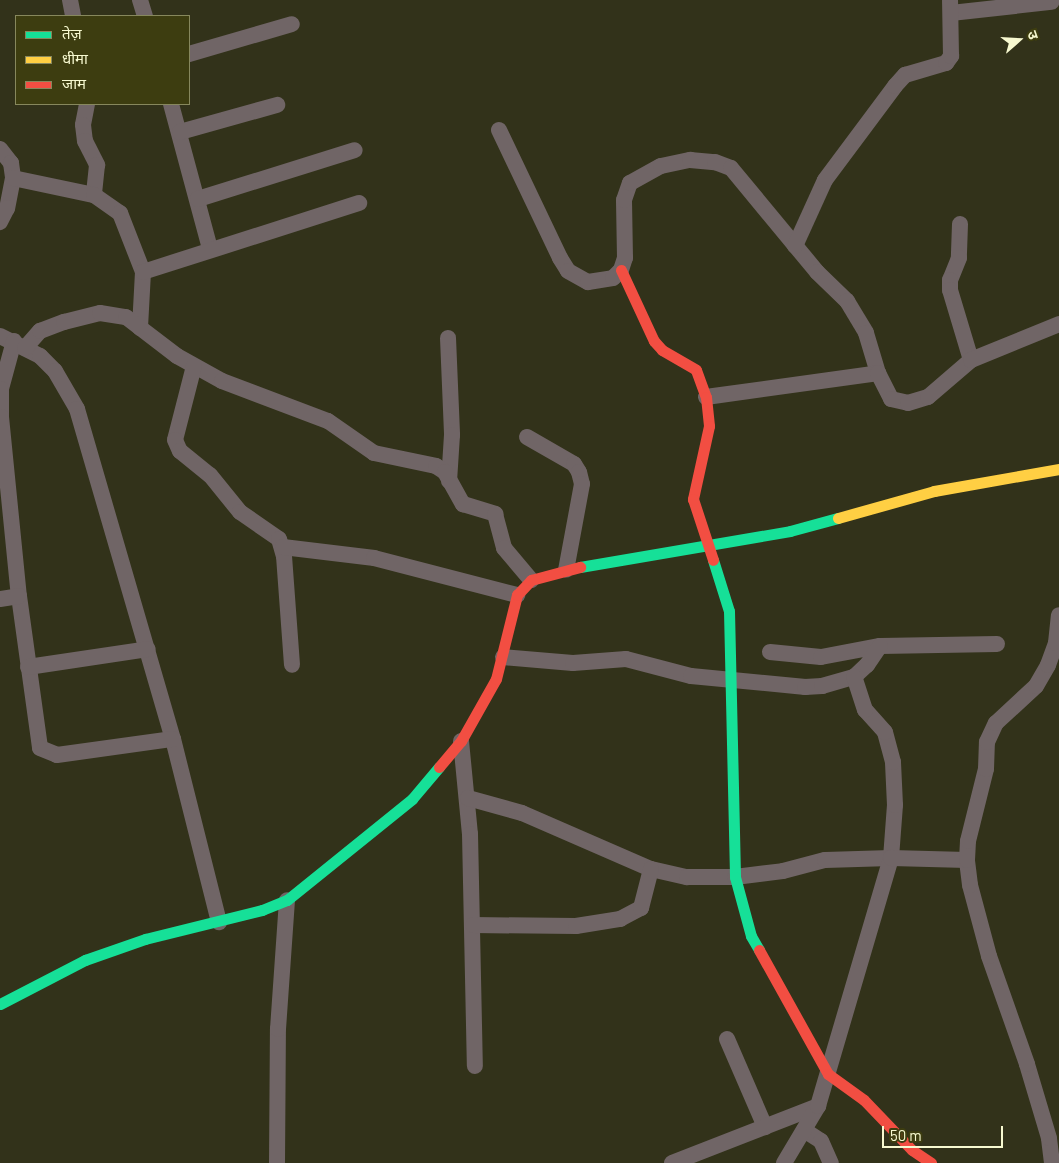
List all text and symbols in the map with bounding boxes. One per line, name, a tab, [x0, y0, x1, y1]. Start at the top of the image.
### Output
legend	[15, 15, 190, 105]
north arrow	[994, 15, 1044, 65]
text: तेज़	[62, 24, 82, 42]
text: उ	[1024, 28, 1043, 42]
text: धीमा	[62, 49, 88, 67]
text: जाम	[62, 74, 86, 92]
scale bar	[884, 1116, 1005, 1148]
text: 50 m	[890, 1126, 922, 1144]

